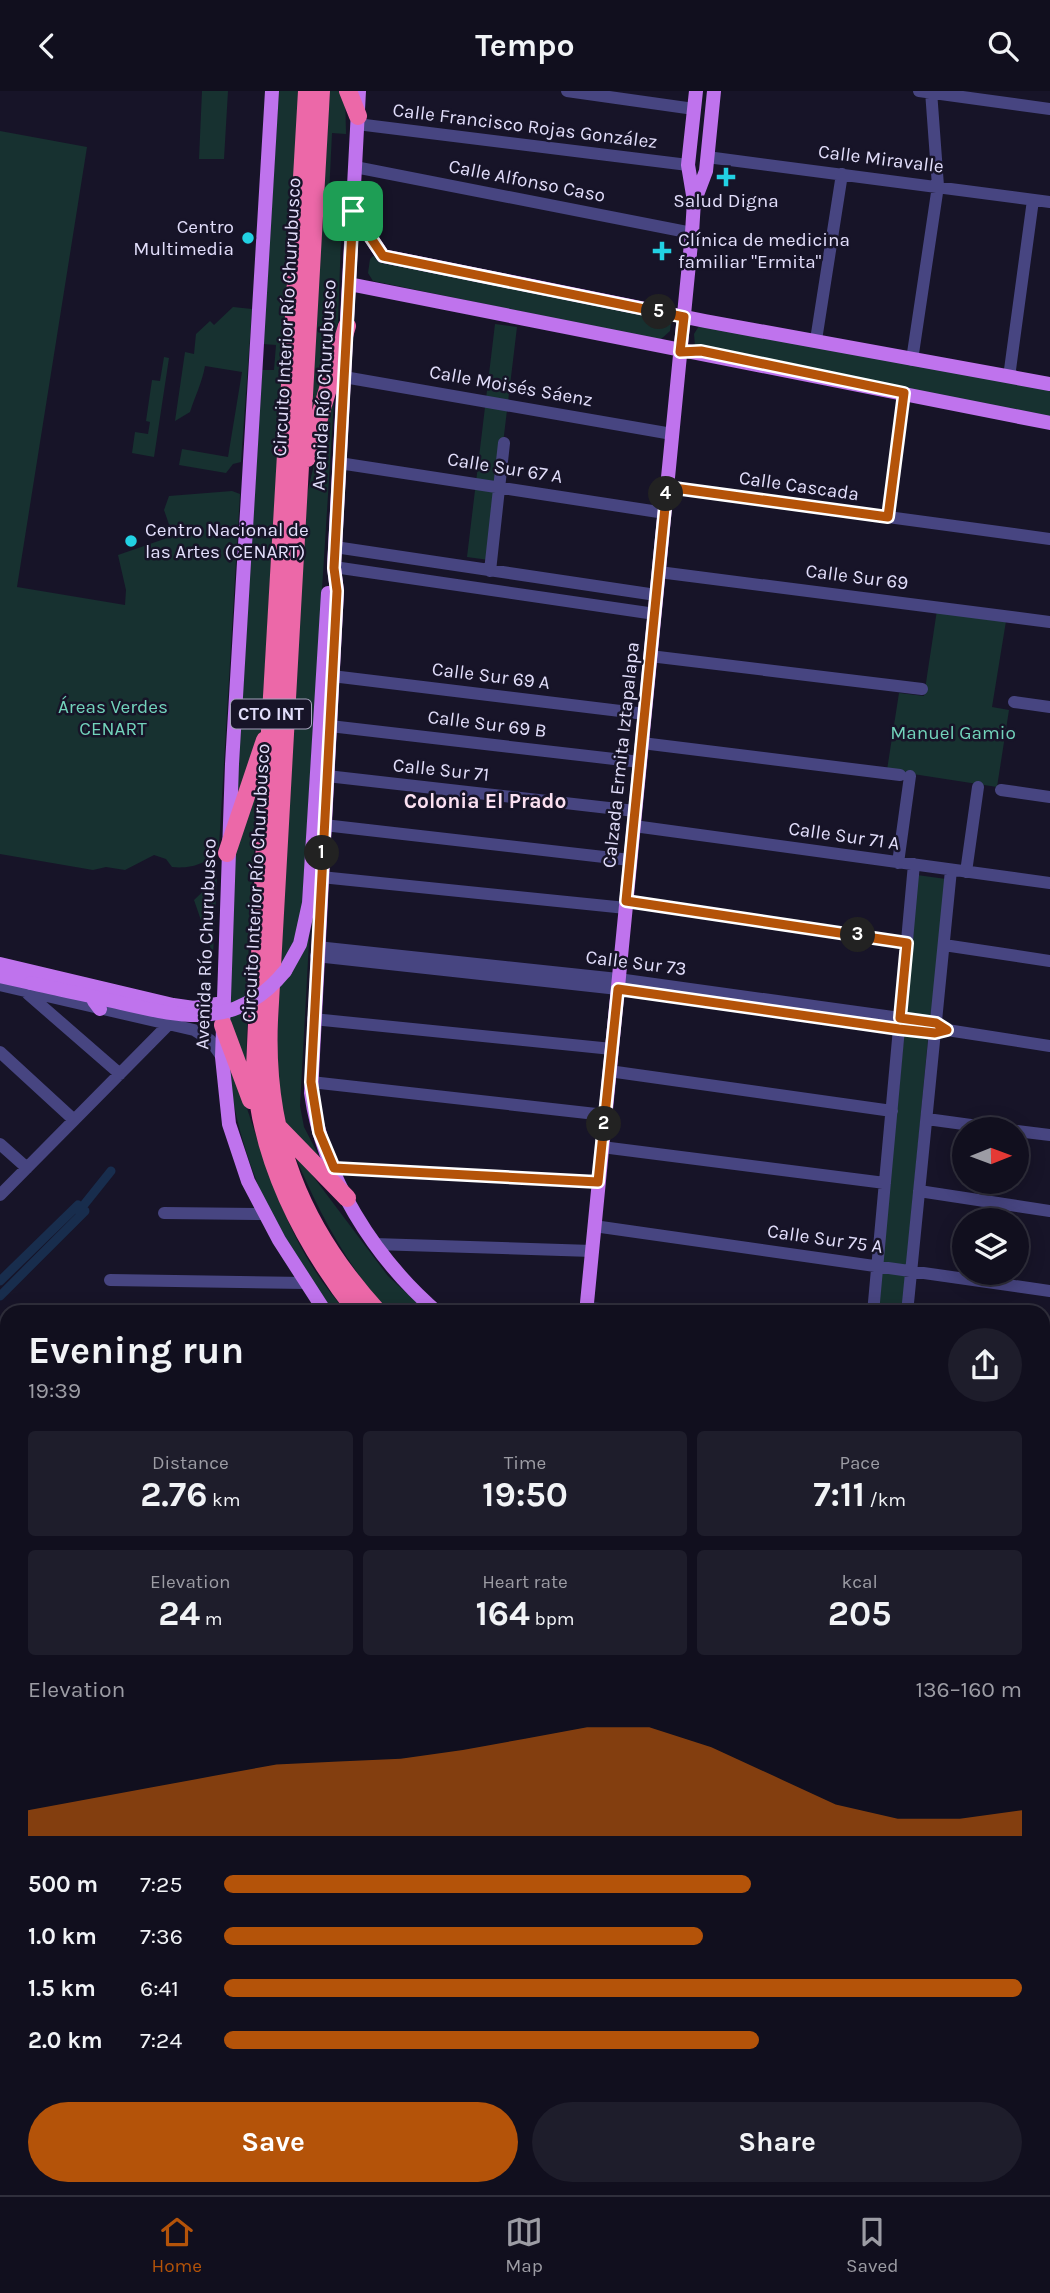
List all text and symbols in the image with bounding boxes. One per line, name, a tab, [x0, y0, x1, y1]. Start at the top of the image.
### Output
icon: back	[28, 27, 66, 65]
text: Tempo	[475, 27, 575, 64]
icon: search	[984, 27, 1022, 65]
street label: Calle Francisco Rojas González	[391, 99, 659, 153]
street label: Calle Miravalle	[817, 140, 945, 178]
street label: Calle Alfonso Caso	[447, 155, 607, 207]
marker: Salud Digna	[716, 167, 736, 187]
street label: Circuito Interior Río Churubusco	[269, 177, 305, 457]
pin	[323, 181, 383, 241]
place label: Salud Digna	[673, 190, 779, 212]
icon: arrive	[334, 192, 372, 230]
place label: Centro Multimedia	[133, 216, 234, 260]
place label: Clínica de medicina familiar "Ermita"	[678, 229, 850, 273]
marker: Centro Multimedia	[240, 230, 256, 246]
marker: Clínica de medicina familiar "Ermita"	[652, 241, 672, 261]
street label: Avenida Río Churubusco	[307, 279, 341, 491]
pin: 5	[642, 295, 676, 329]
text: 5	[653, 300, 664, 322]
street label: Calle Moisés Sáenz	[428, 361, 594, 411]
street label: Calle Sur 67 A	[446, 448, 564, 488]
street label: Calle Cascada	[738, 467, 860, 505]
pin: 4	[648, 477, 684, 511]
text: 4	[660, 482, 671, 504]
place label: Centro Nacional de las Artes (CENART)	[145, 519, 309, 563]
marker: Centro Nacional de las Artes (CENART)	[123, 533, 139, 549]
street label: Calle Sur 69	[804, 560, 910, 594]
street label: Calzada Ermita Iztapalapa	[598, 641, 644, 869]
street label: Calle Sur 69 A	[431, 658, 551, 694]
park label: Áreas Verdes CENART	[58, 695, 168, 740]
road number: CTO INT	[231, 699, 311, 729]
street label: Calle Sur 69 B	[426, 706, 548, 742]
park label: Manuel Gamio	[890, 722, 1016, 744]
street label: Circuito Interior Río Churubusco	[238, 743, 274, 1023]
street label: Calle Sur 71	[392, 754, 490, 786]
district label: Colonia El Prado	[404, 789, 566, 813]
street label: Calle Sur 71 A	[787, 817, 901, 855]
pin: 1	[304, 835, 340, 871]
street label: Avenida Río Churubusco	[191, 838, 221, 1050]
text: 1	[318, 841, 325, 863]
pin: 3	[840, 917, 876, 953]
text: 3	[852, 923, 863, 945]
street label: Calle Sur 73	[584, 946, 688, 980]
pin: 2	[586, 1107, 622, 1141]
text: 2	[598, 1112, 609, 1134]
north arrow	[952, 1117, 1029, 1193]
map controls	[952, 1117, 1029, 1285]
button: layers	[952, 1208, 1029, 1285]
street label: Calle Sur 75 A	[766, 1220, 884, 1258]
text: Evening run	[28, 1328, 244, 1373]
button: share	[948, 1328, 1022, 1402]
text: 19:39	[28, 1377, 81, 1404]
text: Distance	[152, 1452, 229, 1474]
text: Time	[504, 1452, 546, 1474]
text: Pace	[839, 1452, 880, 1474]
text: 2.76	[140, 1474, 208, 1515]
text: 19:50	[482, 1474, 568, 1515]
text: 7:11	[813, 1474, 865, 1515]
text: km	[208, 1489, 241, 1511]
text: /km	[865, 1489, 906, 1511]
text: Elevation	[150, 1571, 231, 1593]
text: Heart rate	[482, 1571, 568, 1593]
text: kcal	[842, 1571, 878, 1593]
text: 24	[158, 1593, 200, 1634]
text: 164	[475, 1593, 530, 1634]
text: 205	[828, 1593, 892, 1634]
text: m	[200, 1608, 222, 1630]
text: bpm	[530, 1608, 575, 1630]
text: Elevation	[28, 1676, 125, 1703]
text: 136–160 m	[915, 1676, 1022, 1703]
text: 500 m	[28, 1871, 98, 1898]
text: 7:25	[140, 1871, 182, 1898]
text: 1.0 km	[28, 1923, 97, 1950]
text: 7:36	[140, 1923, 183, 1950]
text: 1.5 km	[28, 1975, 96, 2002]
text: 6:41	[140, 1975, 179, 2002]
text: 2.0 km	[28, 2027, 103, 2054]
text: 7:24	[140, 2027, 182, 2054]
button: Save	[28, 2102, 518, 2182]
button: Share	[532, 2102, 1022, 2182]
tab: Home	[151, 2213, 202, 2277]
tab: Map	[505, 2213, 543, 2277]
tab: Saved	[846, 2213, 899, 2277]

